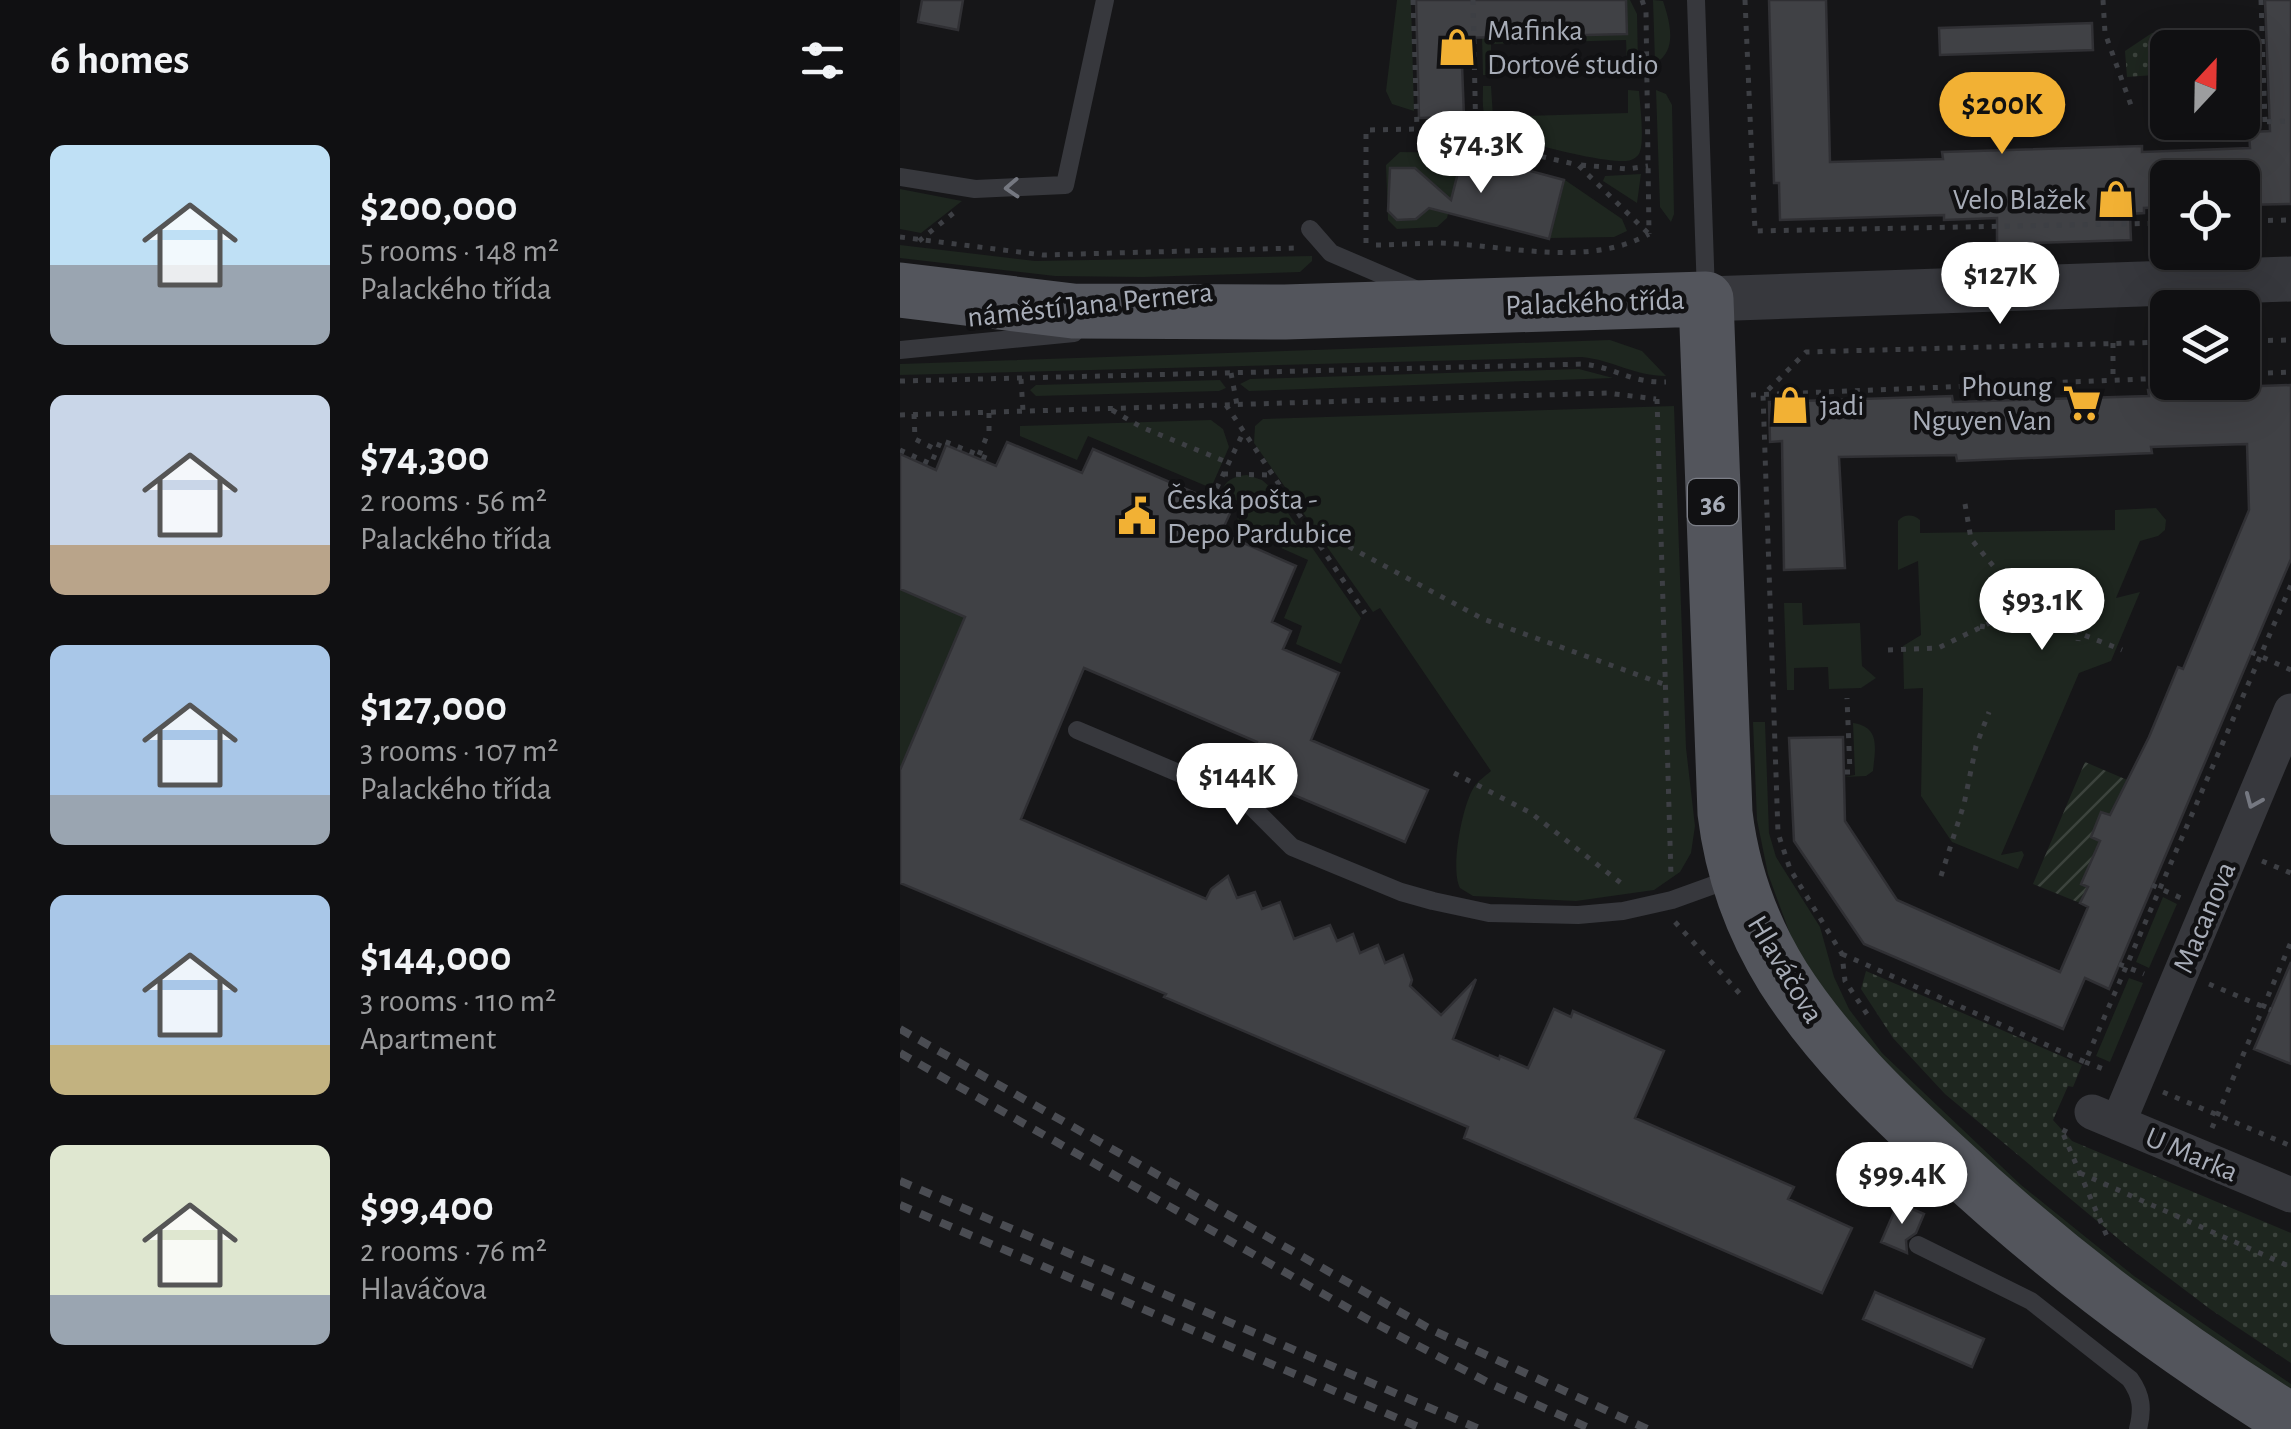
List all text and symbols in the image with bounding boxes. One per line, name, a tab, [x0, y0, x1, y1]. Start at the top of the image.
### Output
place label: Mafinka Dortové studio	[1487, 16, 1658, 80]
shop icon: Mafinka Dortové studio	[1436, 26, 1478, 68]
north arrow	[2150, 30, 2260, 140]
map controls	[2150, 30, 2260, 400]
icon: filters	[795, 33, 850, 88]
text: 6 homes	[50, 39, 189, 81]
pin: $200K	[1932, 72, 2072, 157]
text: $200K	[1961, 88, 2043, 120]
pin: $74.3K	[1400, 111, 1562, 196]
text: $74.3K	[1439, 127, 1523, 159]
button: locate	[2150, 160, 2260, 270]
one-way arrow	[1004, 178, 1020, 199]
shop icon: Velo Blažek	[2095, 178, 2137, 220]
icon: home	[130, 185, 250, 305]
place label: Velo Blažek	[1953, 185, 2086, 215]
text: $200,000	[360, 186, 518, 228]
text: 5 rooms · 148 m²	[360, 235, 559, 267]
pin: $127K	[1930, 242, 2070, 327]
text: $127K	[1963, 258, 2037, 290]
text: Palackého třída	[360, 273, 552, 305]
street label: náměstí Jana Pernera	[966, 277, 1214, 333]
street label: Palackého třída	[1505, 285, 1685, 321]
button: layers	[2150, 290, 2260, 400]
place label: Phoung Nguyen Van	[1912, 372, 2052, 436]
supermarket icon: Phoung Nguyen Van	[2061, 382, 2103, 424]
shop icon: jadi	[1769, 384, 1811, 426]
place label: jadi	[1820, 391, 1865, 421]
icon: home	[130, 435, 250, 555]
text: $74,300	[360, 436, 490, 478]
road number: 36	[1688, 479, 1738, 525]
place label: Česká pošta - Depo Pardubice	[1167, 483, 1352, 549]
text: 2 rooms · 56 m²	[360, 485, 547, 517]
public building icon: Česká pošta - Depo Pardubice	[1116, 495, 1158, 537]
text: Palackého třída	[360, 523, 552, 555]
pin: $93.1K	[1961, 568, 2123, 653]
text: $93.1K	[2001, 584, 2083, 616]
icon: home	[130, 685, 250, 805]
text: $127,000	[360, 686, 507, 728]
text: 3 rooms · 107 m²	[360, 735, 559, 767]
pin: $144K	[1167, 743, 1307, 828]
text: $144K	[1199, 759, 1275, 791]
text: Palackého třída	[360, 773, 552, 805]
one-way arrow	[2245, 791, 2265, 809]
street label: Macanova	[2168, 857, 2242, 978]
street label: Hlaváčova	[1742, 911, 1829, 1028]
icon: home	[130, 935, 250, 1055]
text: $144,000	[360, 936, 512, 978]
text: 3 rooms · 110 m²	[360, 985, 556, 1017]
text: Apartment	[360, 1023, 496, 1055]
street label: U Marka	[2141, 1122, 2242, 1188]
pin: $99.4K	[1821, 1142, 1983, 1227]
text: $99.4K	[1858, 1158, 1946, 1190]
icon: home	[130, 1185, 250, 1305]
text: $99,400	[360, 1186, 494, 1228]
text: 2 rooms · 76 m²	[360, 1235, 547, 1267]
text: Hlaváčova	[360, 1273, 487, 1305]

